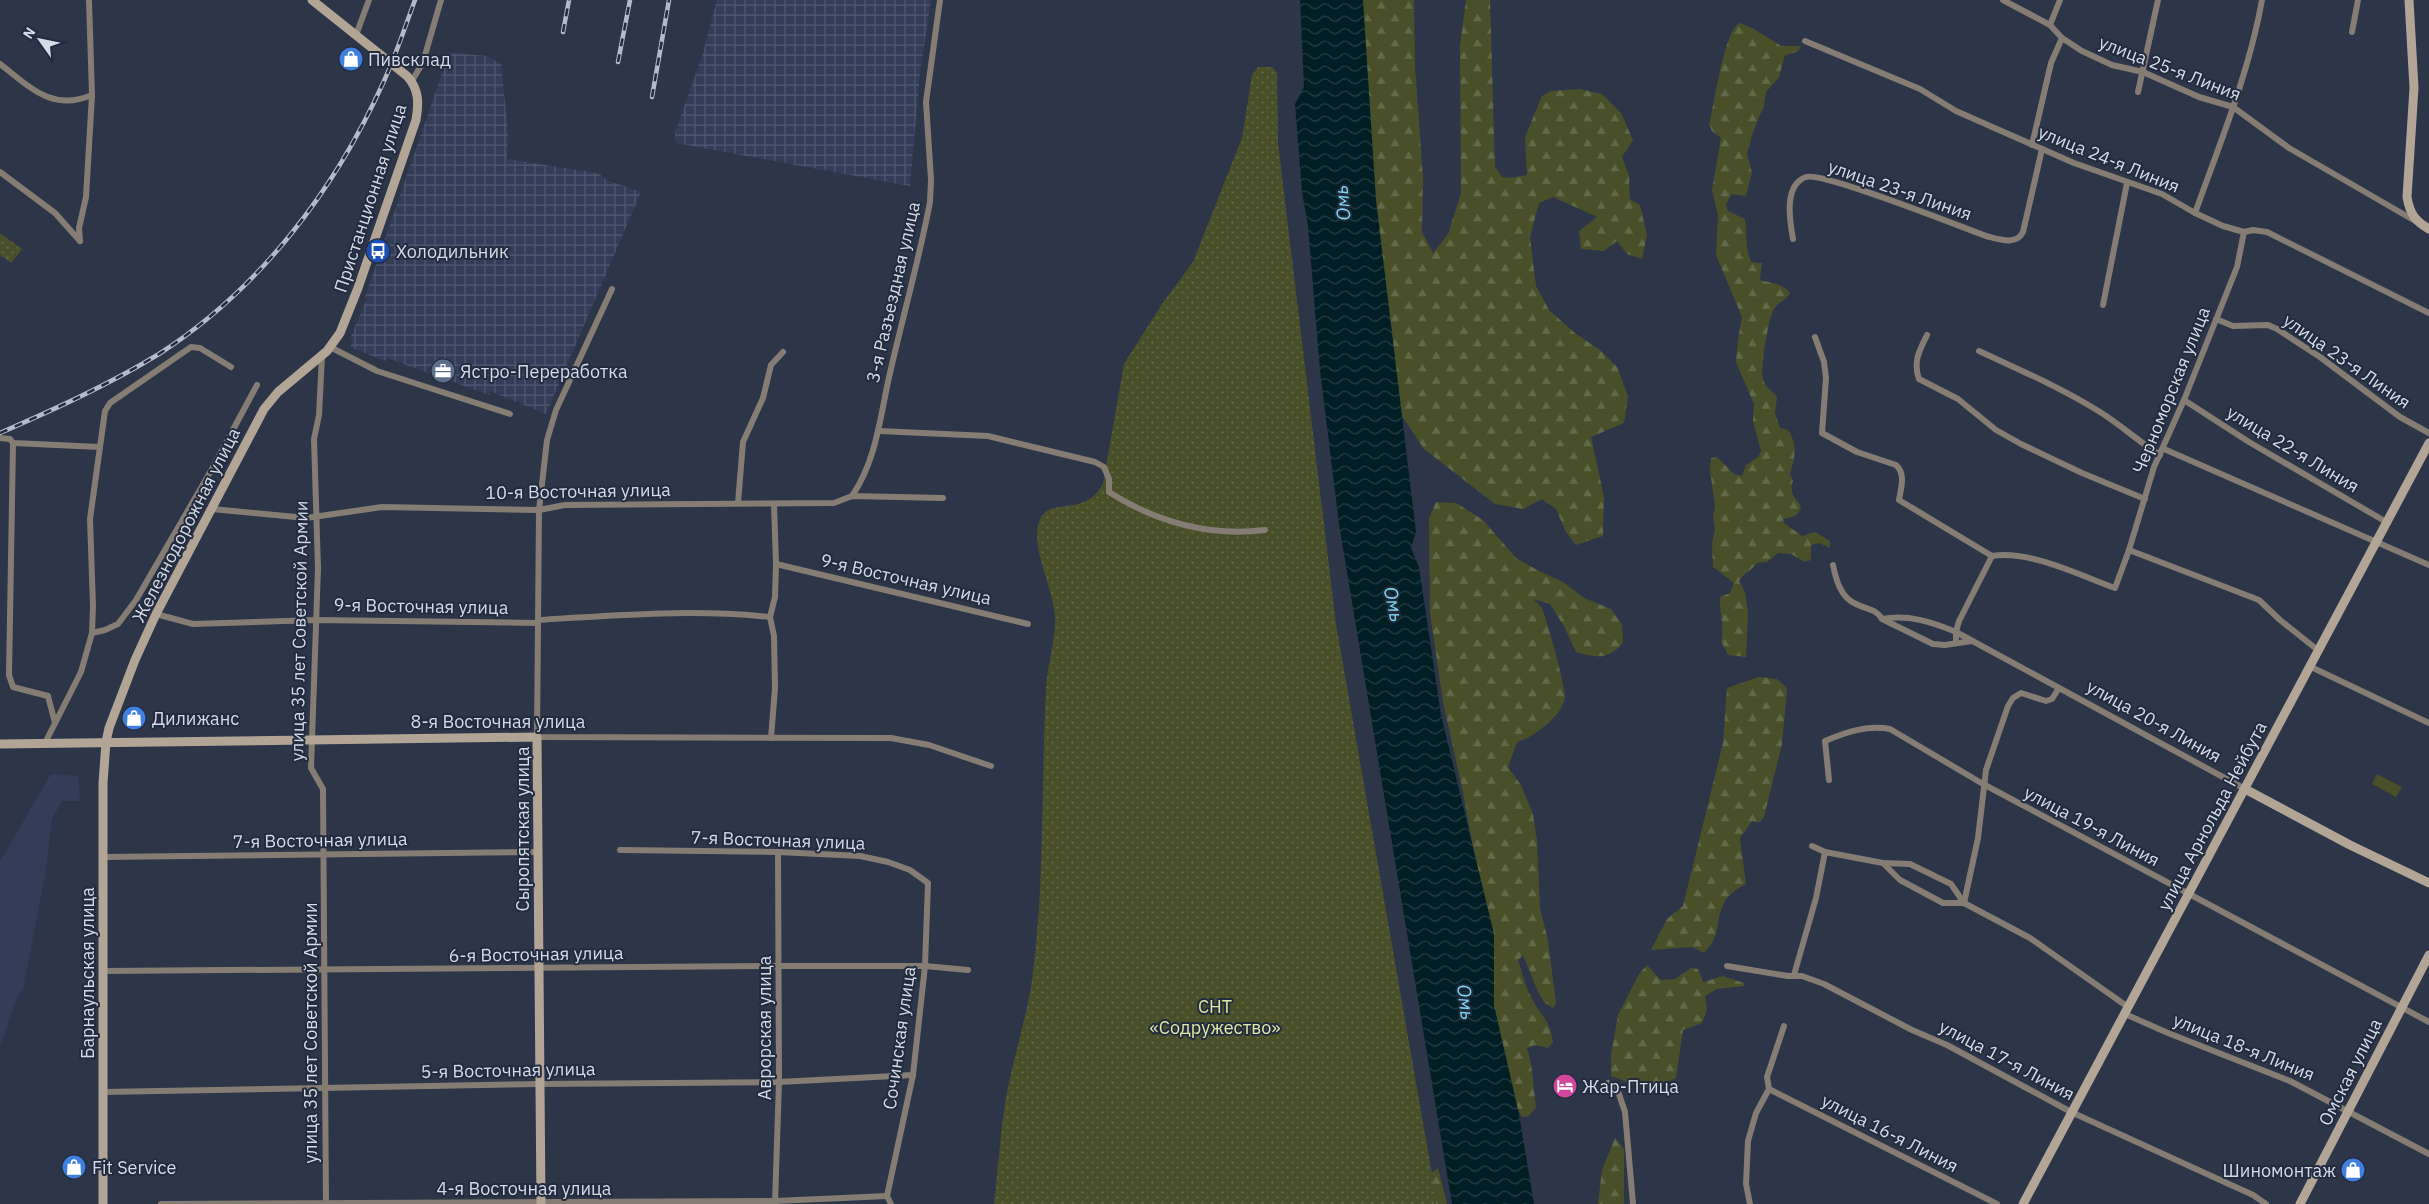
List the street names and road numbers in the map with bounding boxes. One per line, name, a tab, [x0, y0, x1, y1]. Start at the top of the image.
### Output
street label: улица 25-я Линия	[2096, 30, 2244, 106]
street label: Пристанционная улица	[329, 100, 412, 295]
street label: улица 24-я Линия	[2035, 120, 2183, 198]
street label: улица 23-я Линия	[1825, 155, 1975, 225]
street label: 3-я Разъездная улица	[861, 199, 925, 385]
street label: Черноморская улица	[2127, 303, 2215, 477]
street label: улица 23-я Линия	[2279, 308, 2415, 414]
street label: улица 22-я Линия	[2223, 400, 2363, 498]
street label: Железнодорожная улица	[127, 423, 245, 626]
street label: 10-я Восточная улица	[485, 478, 671, 504]
street label: улица 35 лет Советской Армии	[285, 500, 313, 762]
street label: 9-я Восточная улица	[818, 548, 994, 610]
street label: 9-я Восточная улица	[333, 593, 509, 619]
street label: улица 20-я Линия	[2083, 674, 2225, 768]
street label: 8-я Восточная улица	[411, 710, 586, 733]
street label: улица Арнольда Нейбута	[2152, 717, 2272, 915]
street label: Сыропятская улица	[511, 746, 534, 912]
street label: улица 19-я Линия	[2020, 781, 2164, 871]
street label: 7-я Восточная улица	[690, 825, 866, 855]
street label: 7-я Восточная улица	[232, 827, 408, 853]
street label: Барнаульская улица	[76, 887, 99, 1059]
street label: улица 35 лет Советской Армии	[299, 903, 322, 1163]
street label: 6-я Восточная улица	[448, 941, 624, 967]
street label: Аврорская улица	[753, 955, 776, 1100]
street label: Сочинская улица	[878, 965, 920, 1111]
street label: улица 18-я Линия	[2170, 1008, 2318, 1086]
street label: Омская улица	[2313, 1014, 2387, 1130]
street label: улица 17-я Линия	[1935, 1015, 2079, 1105]
street label: 5-я Восточная улица	[420, 1057, 596, 1083]
street label: улица 16-я Линия	[1818, 1089, 1962, 1177]
street label: 4-я Восточная улица	[437, 1177, 612, 1200]

